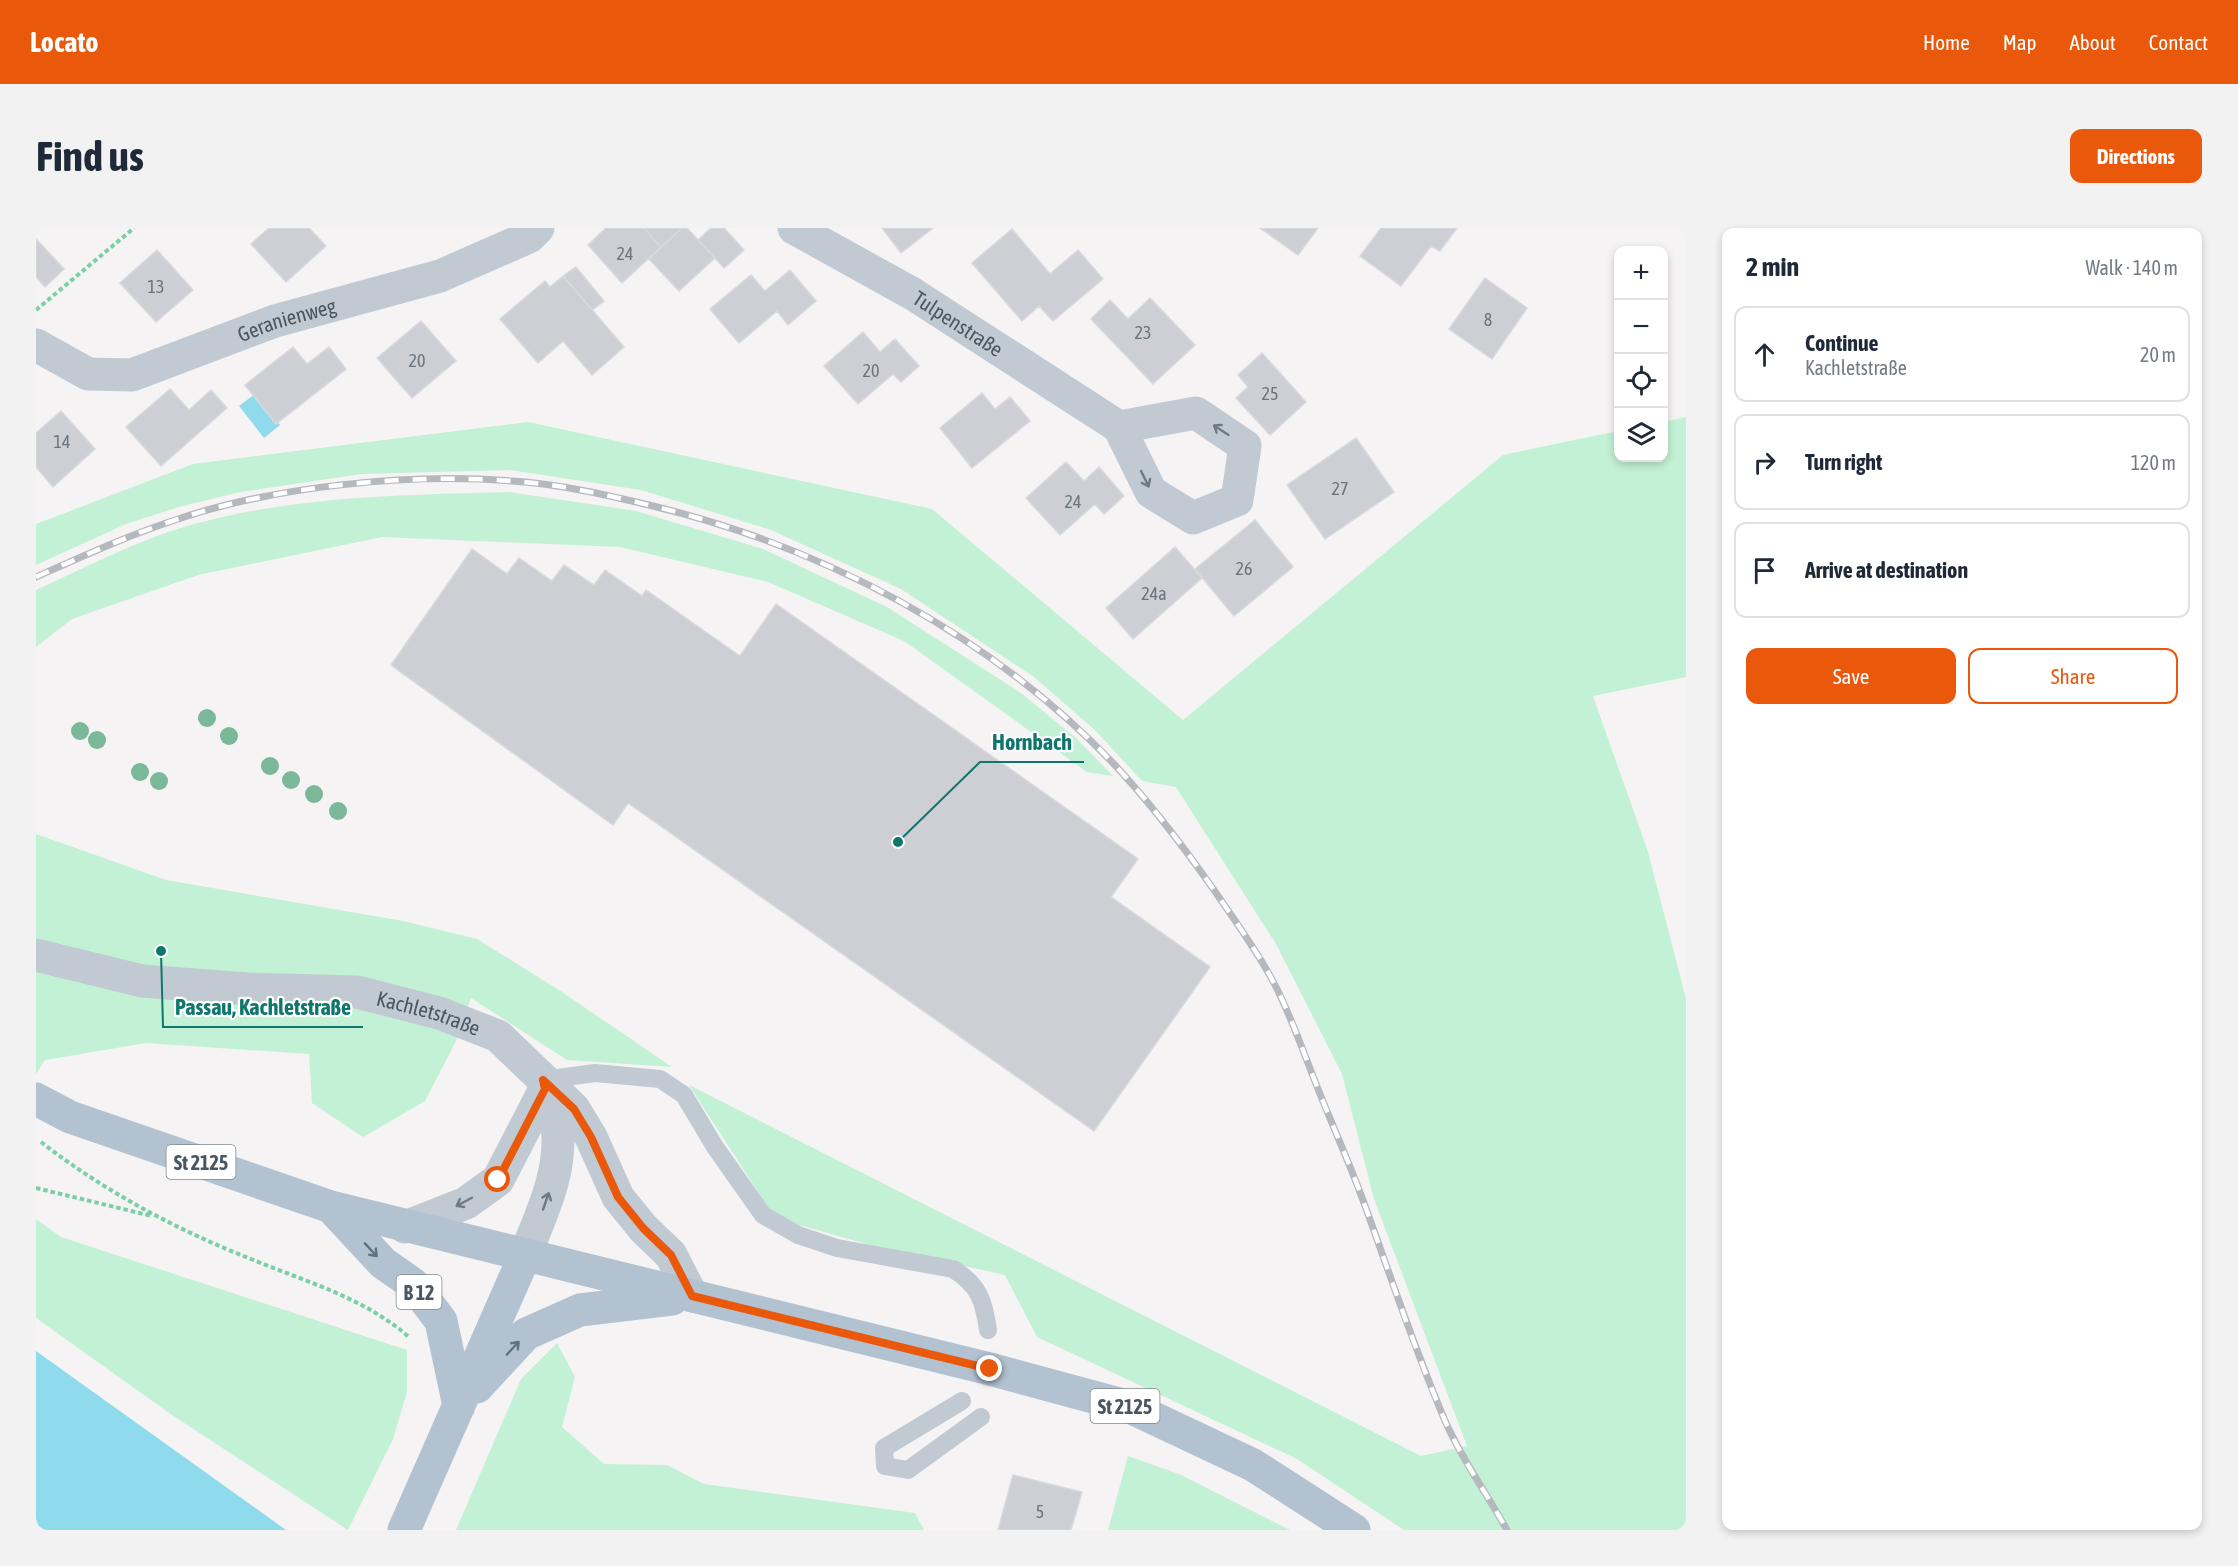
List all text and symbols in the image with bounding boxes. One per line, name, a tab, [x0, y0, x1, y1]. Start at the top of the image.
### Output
text: Locato	[30, 26, 98, 58]
text: Home	[1923, 30, 1970, 54]
text: Map	[2003, 30, 2037, 54]
text: About	[2070, 30, 2116, 54]
text: Contact	[2149, 30, 2208, 54]
button: Directions	[2070, 129, 2202, 183]
text: Find us	[36, 132, 144, 180]
house number: 24	[617, 243, 633, 264]
map controls	[1614, 246, 1668, 462]
button: +	[1614, 246, 1668, 300]
text: 2 min	[1746, 252, 1799, 282]
text: Walk · 140 m	[2086, 256, 2178, 279]
house number: 13	[148, 276, 164, 297]
street label: Tulpenstraße	[909, 285, 1008, 361]
street label: Geranienweg	[234, 293, 338, 346]
button: −	[1614, 300, 1668, 354]
house number: 8	[1484, 309, 1492, 330]
house number: 23	[1135, 322, 1151, 343]
text: Continue	[1805, 330, 1879, 356]
icon: ahead	[1748, 338, 1781, 371]
text: 20 m	[2140, 343, 2176, 366]
house number: 20	[409, 350, 425, 371]
button: locate	[1614, 354, 1668, 408]
text: Kachletstraße	[1805, 356, 1907, 379]
house number: 20	[863, 360, 879, 381]
house number: 25	[1262, 383, 1278, 404]
button: layers	[1614, 408, 1668, 462]
one-way arrow	[1213, 424, 1230, 436]
house number: 14	[54, 431, 70, 452]
icon: right	[1748, 446, 1781, 479]
text: Turn right	[1805, 449, 1882, 475]
text: 120 m	[2131, 451, 2176, 474]
one-way arrow	[1139, 470, 1151, 488]
house number: 27	[1332, 478, 1348, 499]
house number: 24	[1065, 491, 1081, 512]
icon: arrive	[1748, 554, 1781, 587]
text: Arrive at destination	[1805, 557, 1968, 583]
house number: 26	[1236, 558, 1252, 579]
house number: 24a	[1141, 583, 1167, 604]
button: Save	[1746, 648, 1956, 704]
button: Share	[1968, 648, 2178, 704]
callout: Hornbach	[980, 722, 1084, 762]
text: Hornbach	[992, 729, 1072, 755]
street label: Kachletstraße	[374, 986, 484, 1040]
callout: Passau, Kachletstraße	[163, 987, 363, 1027]
text: Passau, Kachletstraße	[175, 994, 351, 1020]
road number: St 2125	[166, 1145, 236, 1179]
route start	[484, 1166, 510, 1192]
one-way arrow	[542, 1192, 553, 1211]
one-way arrow	[456, 1196, 473, 1208]
one-way arrow	[364, 1242, 378, 1257]
road number: B 12	[396, 1275, 442, 1309]
one-way arrow	[506, 1341, 520, 1356]
route end	[976, 1355, 1002, 1381]
road number: St 2125	[1090, 1389, 1160, 1423]
house number: 5	[1036, 1501, 1044, 1522]

